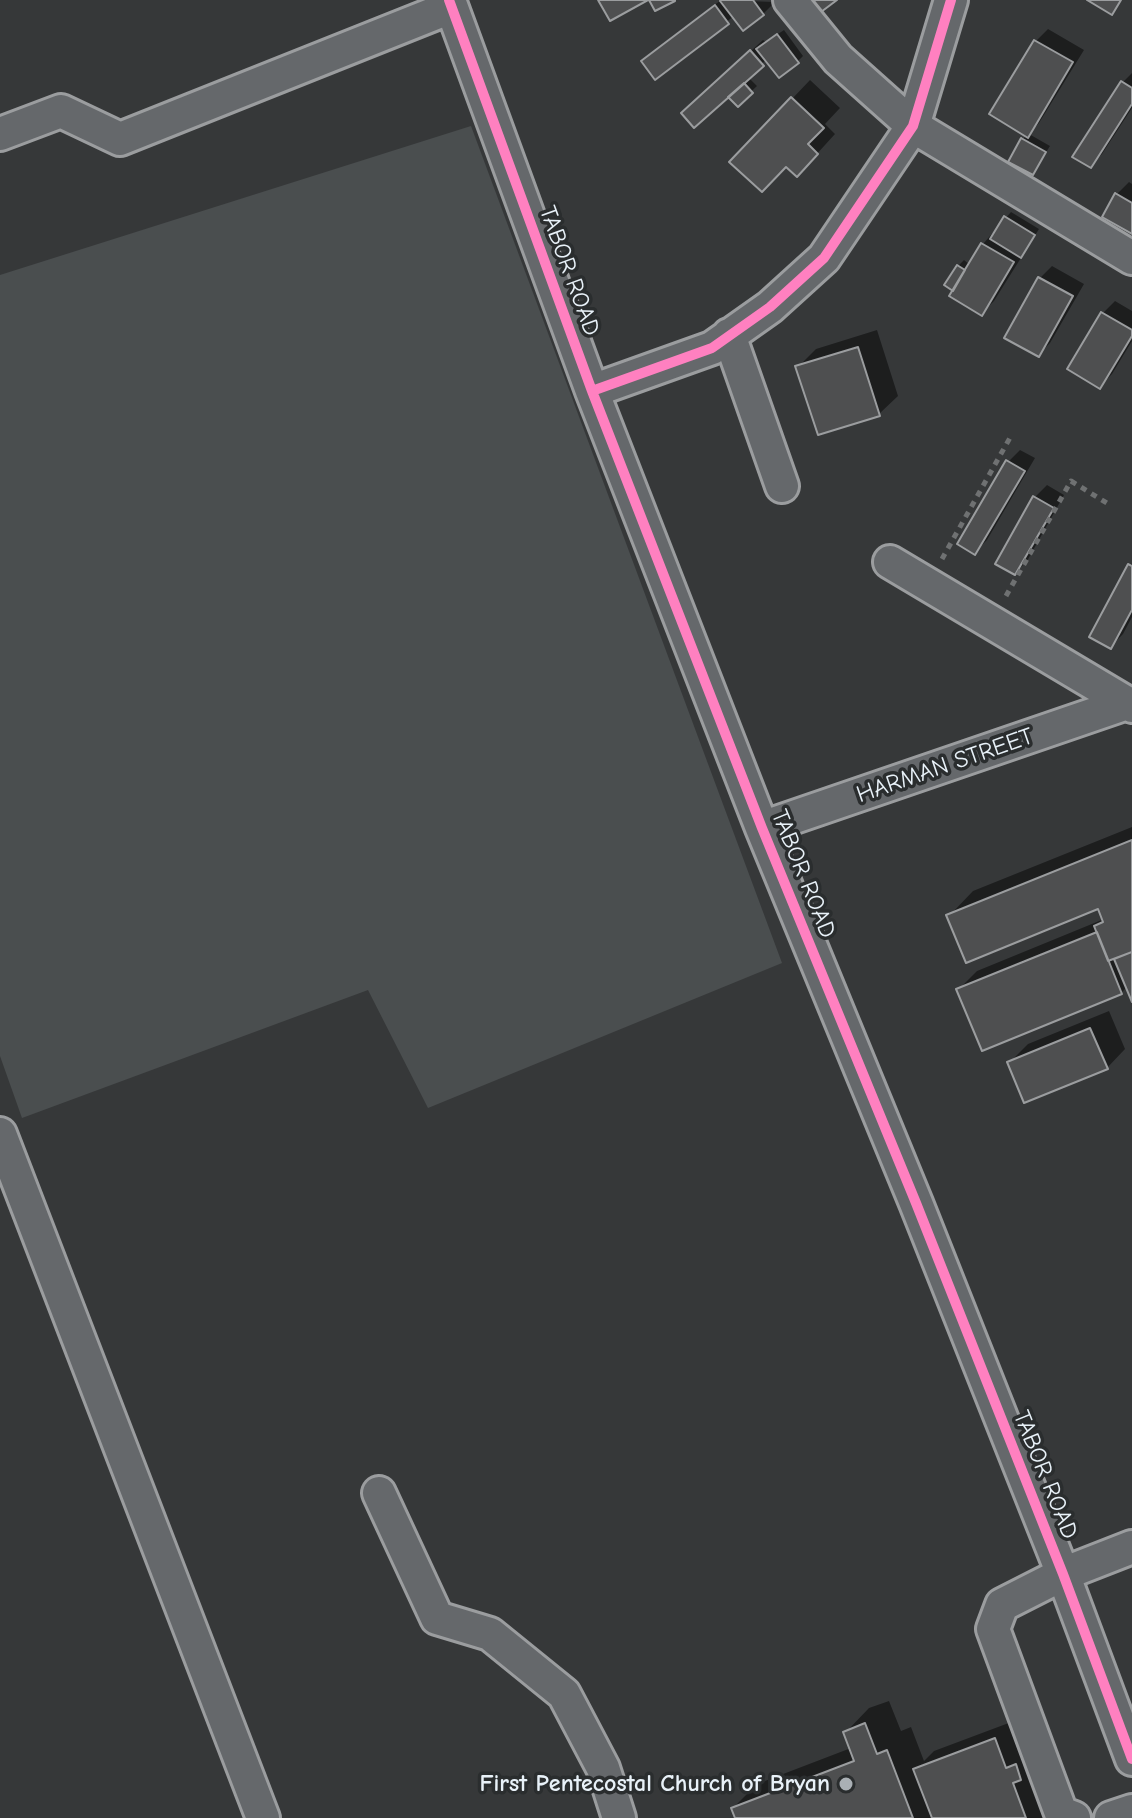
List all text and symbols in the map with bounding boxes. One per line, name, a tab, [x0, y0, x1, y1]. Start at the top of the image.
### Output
street label: TABOR ROAD	[532, 202, 606, 340]
street label: HARMAN STREET	[853, 722, 1037, 810]
street label: TABOR ROAD	[764, 806, 842, 942]
street label: TABOR ROAD	[1006, 1407, 1084, 1543]
place label: First Pentecostal Church of Bryan	[480, 1770, 830, 1798]
marker: First Pentecostal Church of Bryan	[837, 1775, 855, 1793]

